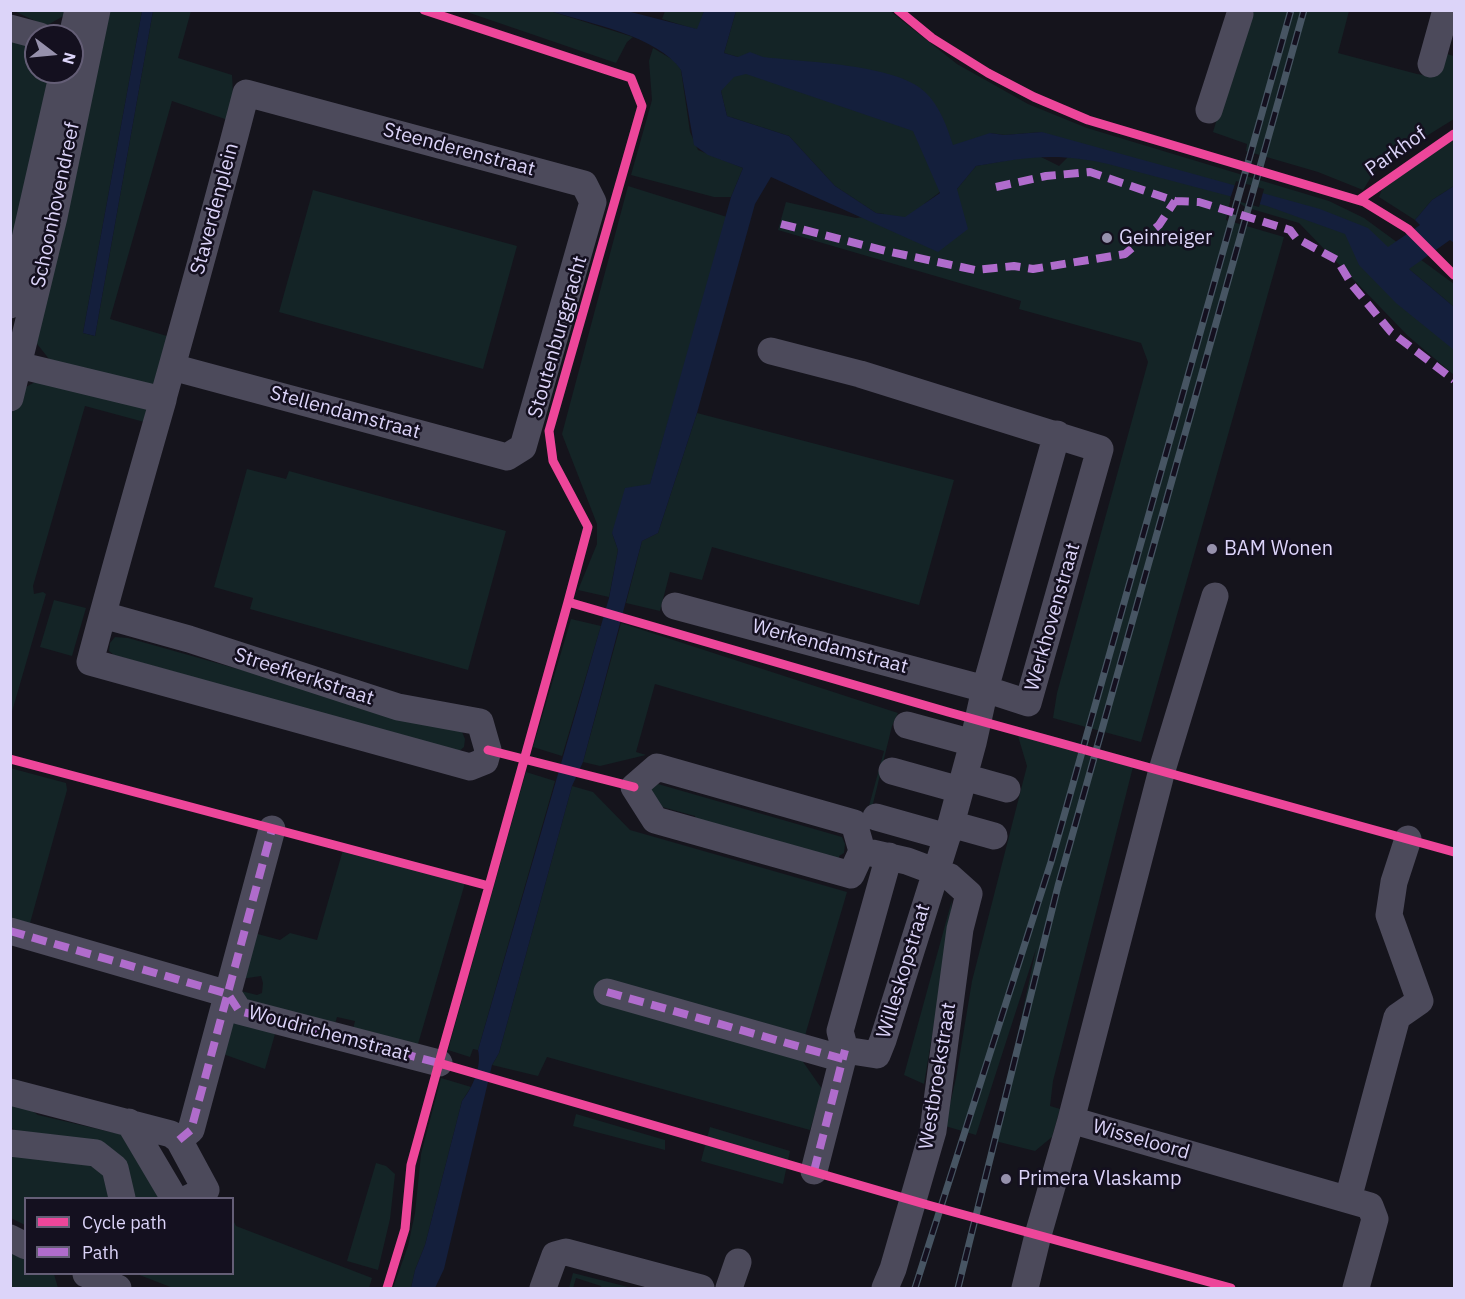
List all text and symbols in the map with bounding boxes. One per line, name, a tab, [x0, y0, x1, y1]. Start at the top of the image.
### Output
north arrow	[24, 24, 84, 84]
text: N	[58, 50, 81, 67]
street label: Steenderenstraat	[380, 118, 538, 182]
street label: Schoonhovendreef	[27, 120, 85, 290]
street label: Parkhof	[1361, 122, 1431, 182]
street label: Staverdenplein	[186, 141, 244, 277]
place label: Geinreiger	[1119, 226, 1212, 250]
marker: Geinreiger	[1100, 231, 1114, 245]
street label: Stoutenburggracht	[523, 253, 593, 421]
street label: Stellendamstraat	[267, 381, 423, 445]
place label: BAM Wonen	[1224, 537, 1333, 561]
street label: Werkhovenstraat	[1020, 540, 1086, 694]
marker: BAM Wonen	[1205, 542, 1219, 556]
street label: Werkendamstraat	[749, 615, 911, 679]
street label: Streefkerkstraat	[231, 643, 377, 711]
street label: Willeskopstraat	[872, 901, 936, 1041]
street label: Woudrichemstraat	[246, 1001, 412, 1067]
street label: Westbroekstraat	[915, 1001, 961, 1151]
street label: Wisseloord	[1090, 1115, 1192, 1165]
place label: Primera Vlaskamp	[1018, 1167, 1182, 1191]
marker: Primera Vlaskamp	[999, 1172, 1013, 1186]
legend	[24, 1197, 234, 1275]
text: Cycle path	[82, 1211, 167, 1234]
text: Path	[82, 1241, 119, 1264]

